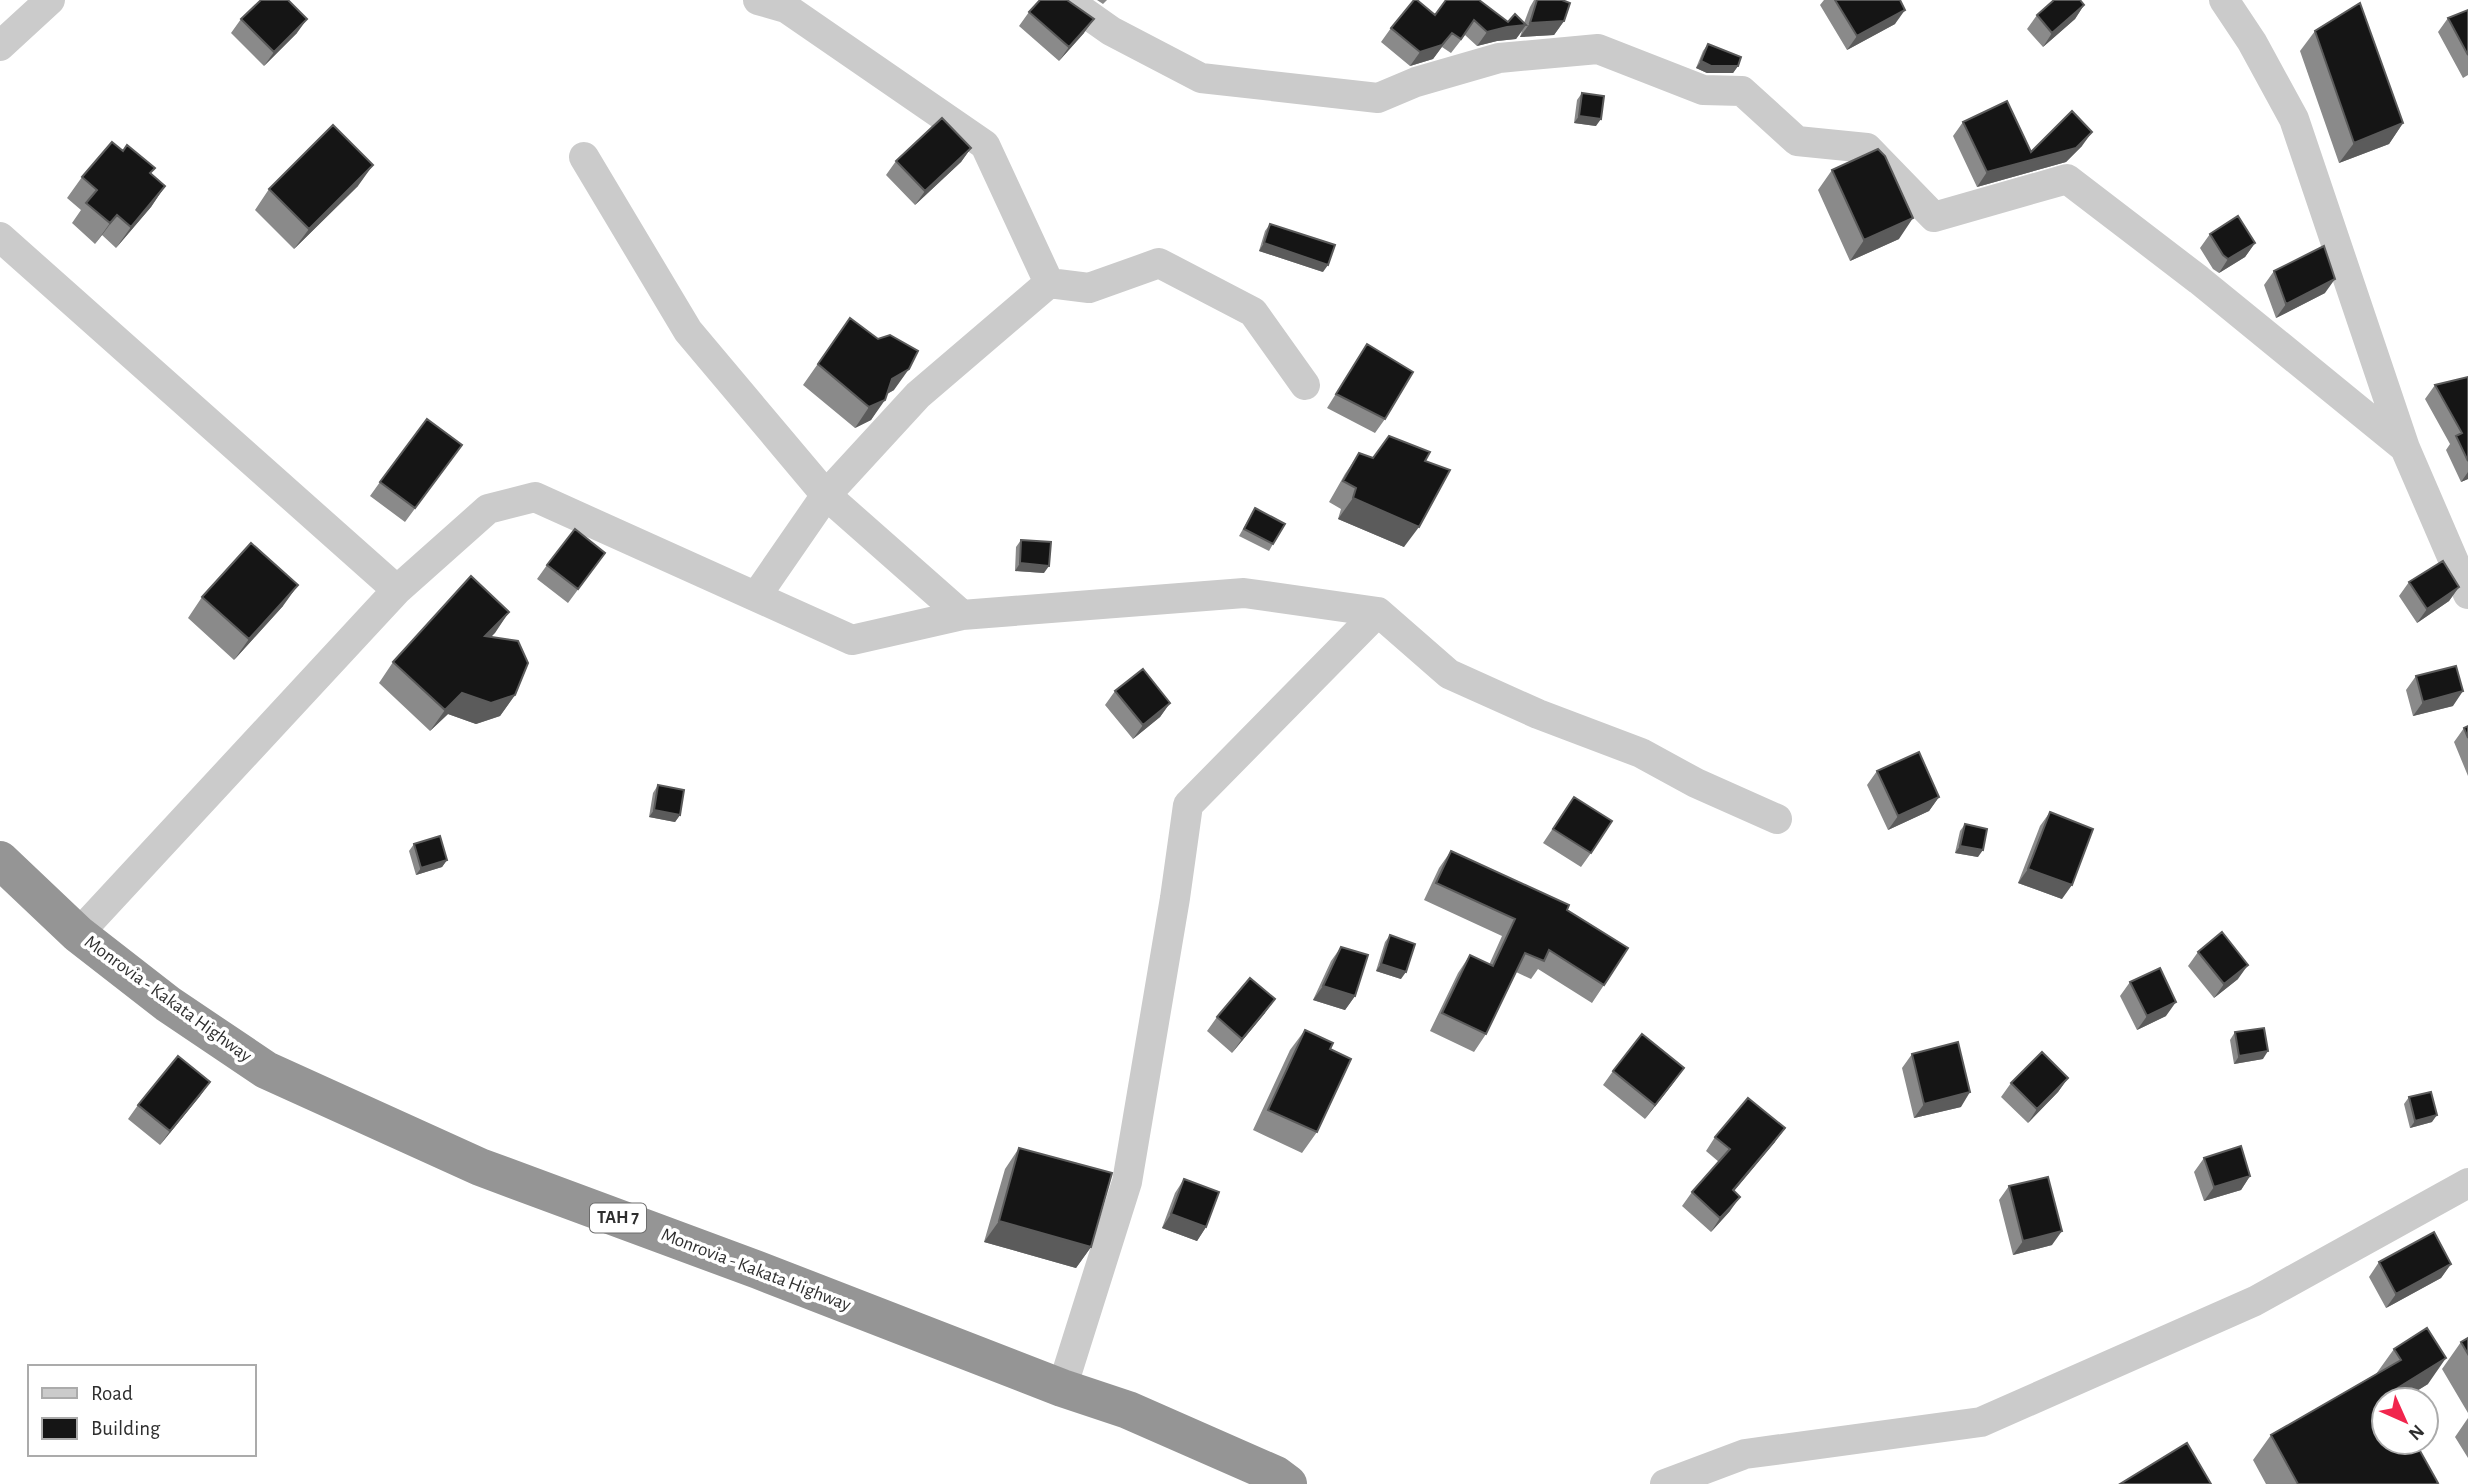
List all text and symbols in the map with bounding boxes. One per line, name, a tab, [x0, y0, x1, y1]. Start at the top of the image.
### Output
street label: Monrovia - Kakata Highway	[81, 932, 255, 1066]
road number: TAH 7	[590, 1204, 646, 1232]
street label: Monrovia - Kakata Highway	[658, 1225, 854, 1315]
legend	[28, 1365, 256, 1456]
text: Road	[91, 1383, 133, 1404]
north arrow	[2370, 1386, 2440, 1456]
text: Building	[91, 1418, 161, 1439]
text: N	[2405, 1421, 2427, 1443]

